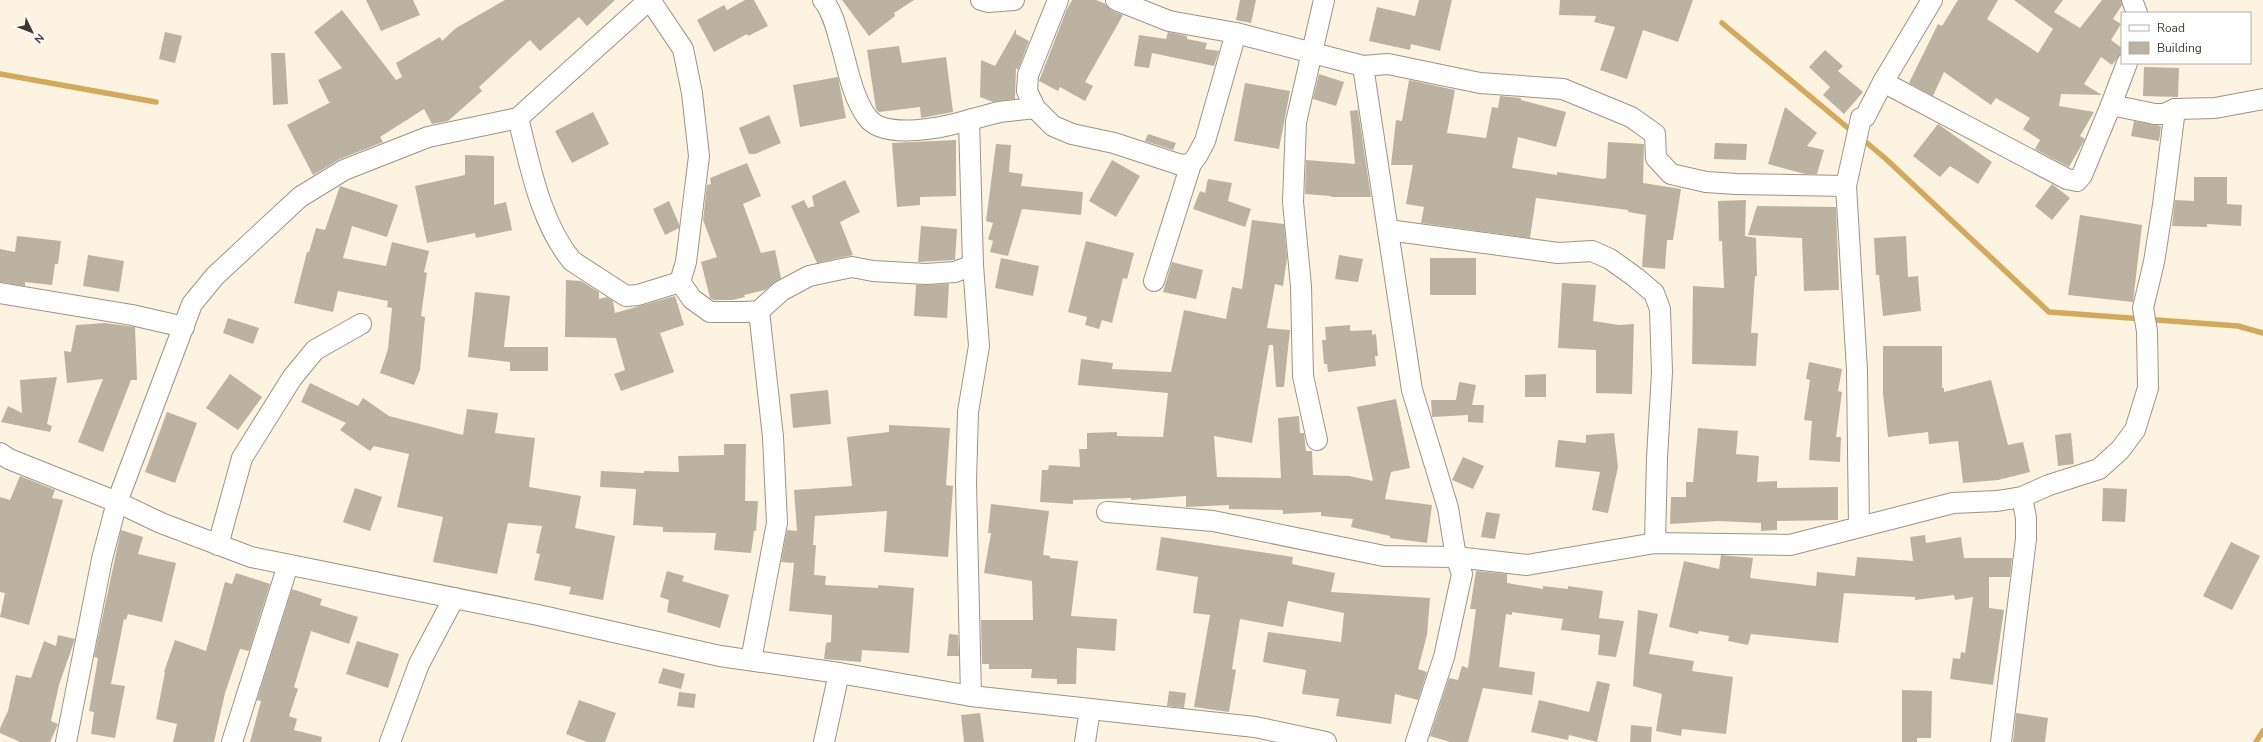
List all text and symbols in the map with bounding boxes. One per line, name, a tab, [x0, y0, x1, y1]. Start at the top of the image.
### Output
north arrow	[12, 12, 52, 52]
legend	[2121, 12, 2251, 64]
text: Road	[2157, 20, 2185, 36]
text: N	[31, 30, 47, 47]
text: Building	[2157, 40, 2202, 56]

